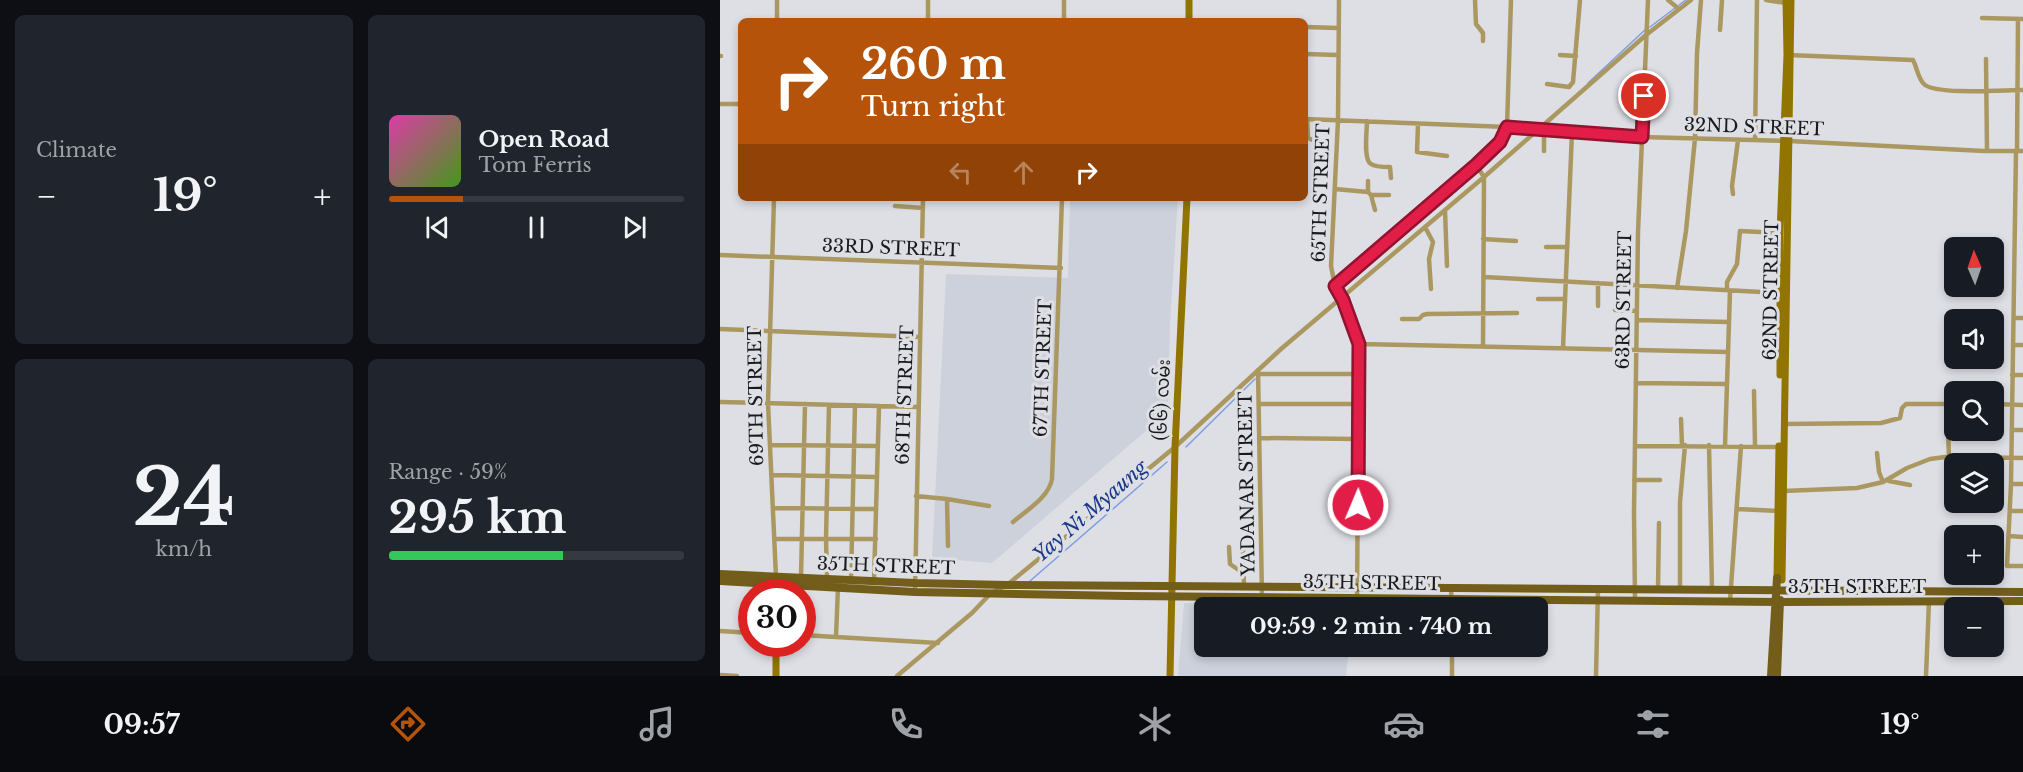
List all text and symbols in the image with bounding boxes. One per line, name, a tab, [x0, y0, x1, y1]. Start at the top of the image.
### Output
text: 260 m	[861, 38, 1006, 90]
icon: right	[762, 42, 840, 120]
pin	[1618, 70, 1669, 121]
icon: arrive	[1627, 79, 1660, 112]
text: Turn right	[861, 90, 1005, 123]
street label: 32ND STREET	[1684, 114, 1825, 140]
street label: 65TH STREET	[1308, 123, 1334, 263]
text: Open Road	[479, 126, 609, 153]
text: Climate	[36, 138, 117, 162]
text: Tom Ferris	[479, 153, 592, 177]
icon: left	[944, 156, 977, 189]
icon: ahead	[1007, 156, 1040, 189]
icon: right	[1070, 156, 1103, 189]
text: 19°	[153, 167, 218, 223]
text: −	[36, 176, 57, 217]
text: +	[313, 176, 331, 217]
icon: previous	[421, 211, 454, 244]
icon: pause	[520, 211, 553, 244]
icon: next	[618, 211, 651, 244]
street label: 62ND STREET	[1759, 219, 1783, 361]
street label: 63RD STREET	[1612, 230, 1636, 370]
street label: 33RD STREET	[822, 235, 961, 261]
north arrow	[1944, 237, 2004, 297]
map controls	[1944, 237, 2004, 657]
street label: 67TH STREET	[1030, 298, 1056, 437]
button: sound	[1944, 309, 2004, 369]
street label: 68TH STREET	[892, 324, 918, 465]
street label: 69TH STREET	[744, 325, 768, 466]
street label: (၆၆) လမ်း	[1147, 359, 1175, 441]
button: search	[1944, 381, 2004, 441]
street label: YADANAR STREET	[1234, 391, 1260, 577]
text: 24	[132, 449, 235, 546]
button: layers	[1944, 453, 2004, 513]
water label: Yay Ni Myaung	[1028, 454, 1153, 567]
text: Range · 59%	[389, 460, 507, 484]
position arrow	[1326, 473, 1390, 537]
text: 295 km	[389, 489, 567, 545]
button: +	[1944, 525, 2004, 585]
text: km/h	[155, 537, 212, 561]
street label: 35TH STREET	[817, 553, 956, 579]
street label: 35TH STREET	[1303, 571, 1442, 595]
street label: 35TH STREET	[1788, 576, 1927, 598]
speed limit sign: 30	[738, 579, 816, 657]
button: −	[1944, 597, 2004, 657]
text: 09:59 · 2 min · 740 m	[1250, 613, 1492, 640]
icon: directions	[387, 703, 429, 745]
icon: music	[636, 703, 678, 745]
icon: phone	[885, 703, 927, 745]
icon: climate	[1134, 703, 1176, 745]
icon: car	[1383, 703, 1425, 745]
icon: filters	[1632, 703, 1674, 745]
text: 09:57	[103, 708, 180, 741]
text: 19°	[1881, 708, 1920, 741]

